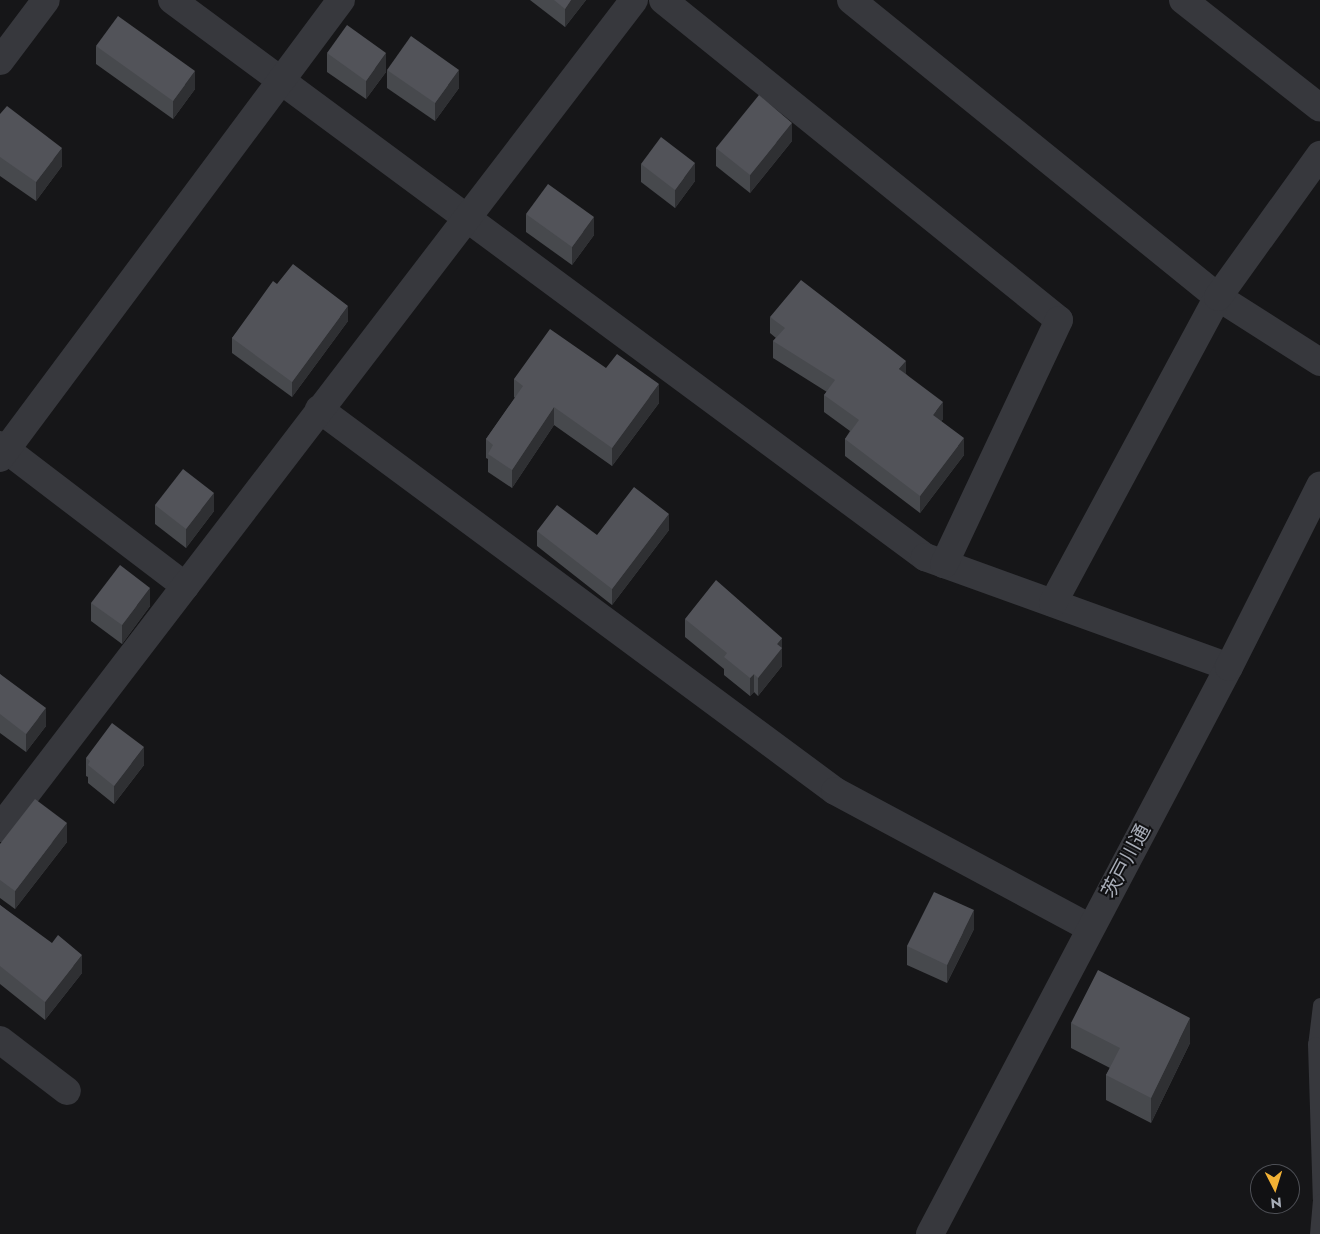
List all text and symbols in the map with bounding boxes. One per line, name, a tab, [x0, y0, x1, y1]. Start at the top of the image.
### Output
street label: 茨戸川通	[1097, 820, 1155, 902]
north arrow	[1250, 1164, 1300, 1214]
text: N	[1270, 1193, 1283, 1213]

